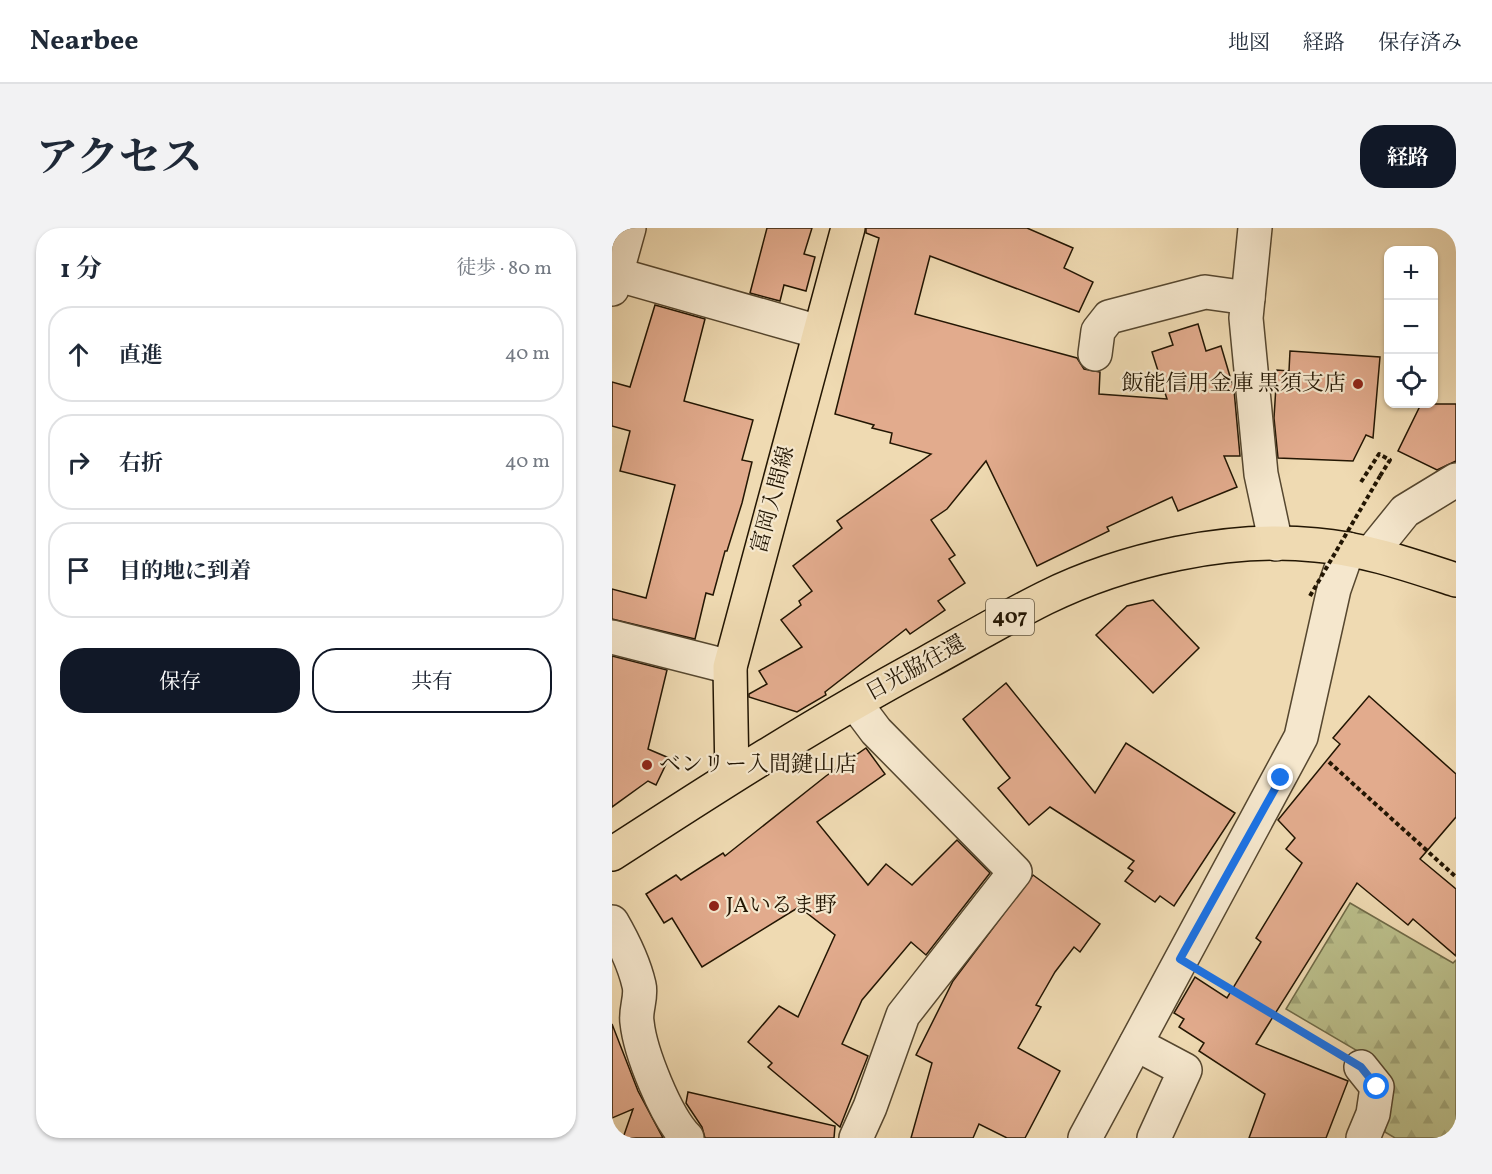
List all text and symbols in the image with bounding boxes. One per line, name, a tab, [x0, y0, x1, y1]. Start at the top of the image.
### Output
text: Nearbee	[30, 22, 139, 61]
text: 地図	[1228, 29, 1270, 58]
text: 経路	[1303, 29, 1345, 58]
text: 保存済み	[1378, 29, 1462, 58]
button: 経路	[1360, 125, 1456, 188]
text: アクセス	[36, 131, 203, 190]
map controls	[1384, 246, 1438, 408]
button: +	[1384, 246, 1438, 300]
text: 1 分	[60, 252, 102, 288]
text: 徒歩 · 80 m	[456, 255, 552, 283]
button: −	[1384, 300, 1438, 354]
icon: ahead	[62, 338, 95, 371]
text: 40 m	[505, 340, 550, 368]
text: 直進	[119, 341, 163, 372]
button: locate	[1384, 354, 1438, 408]
place label: 飯能信用金庫 黒須支店	[1122, 369, 1346, 400]
marker: 飯能信用金庫 黒須支店	[1351, 377, 1365, 391]
street label: 富岡入間線	[745, 443, 803, 557]
icon: right	[62, 446, 95, 479]
text: 40 m	[505, 448, 550, 476]
text: 右折	[119, 449, 163, 480]
icon: arrive	[62, 554, 95, 587]
text: 目的地に到着	[119, 557, 251, 588]
road number: 407	[986, 599, 1034, 635]
street label: 日光脇往還	[860, 629, 972, 709]
button: 保存	[60, 648, 300, 713]
button: 共有	[312, 648, 552, 713]
place label: ベンリー入間鍵山店	[659, 750, 857, 781]
marker: ベンリー入間鍵山店	[640, 758, 654, 772]
route end	[1267, 764, 1293, 790]
place label: JAいるま野	[726, 891, 837, 922]
marker: JAいるま野	[707, 899, 721, 913]
route start	[1363, 1073, 1389, 1099]

